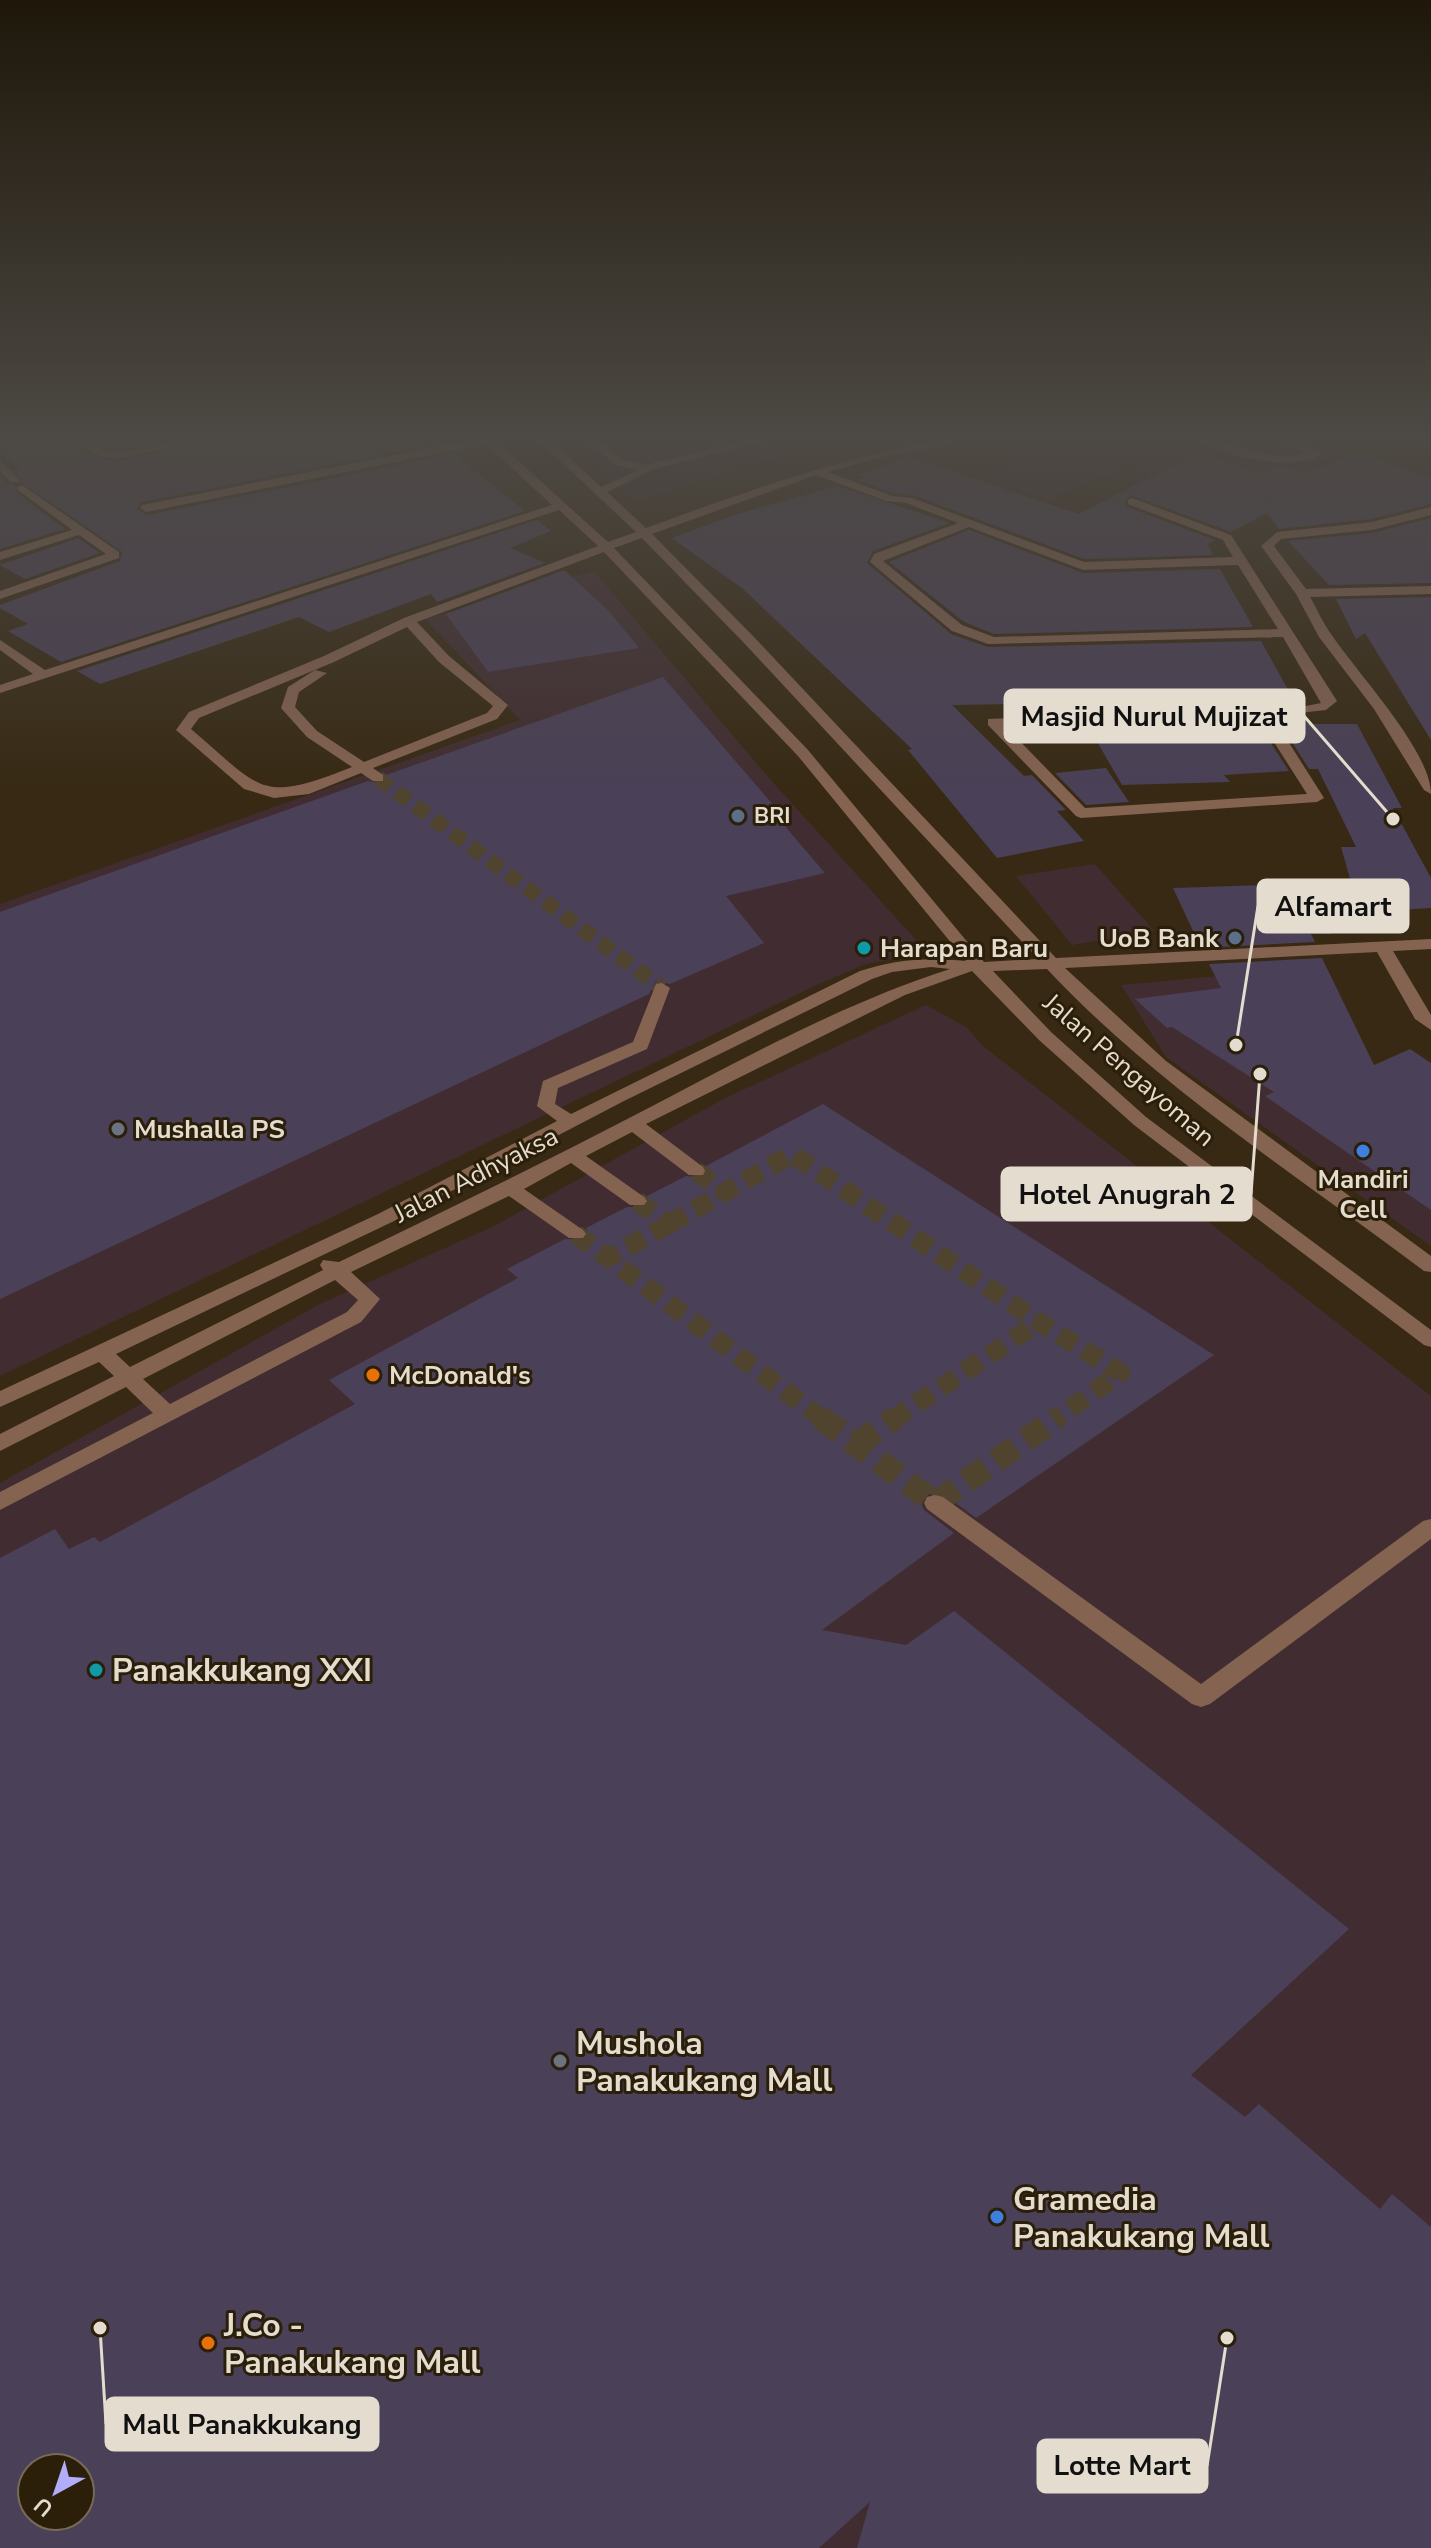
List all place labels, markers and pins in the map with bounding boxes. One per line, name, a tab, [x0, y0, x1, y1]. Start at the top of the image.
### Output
callout: Masjid Nurul Mujizat	[1005, 690, 1304, 742]
place label: BRI	[754, 801, 790, 831]
marker: BRI	[729, 807, 747, 825]
callout: Alfamart	[1258, 880, 1408, 932]
place label: UoB Bank	[1099, 921, 1220, 956]
marker: UoB Bank	[1226, 929, 1244, 947]
place label: Harapan Baru	[880, 931, 1048, 966]
marker: Harapan Baru	[855, 939, 873, 957]
place label: Mushalla PS	[134, 1112, 285, 1147]
marker: Mushalla PS	[109, 1120, 127, 1138]
marker: Mandiri Cell	[1354, 1142, 1372, 1160]
place label: Mandiri Cell	[1317, 1162, 1409, 1227]
callout: Hotel Anugrah 2	[1002, 1168, 1251, 1220]
place label: McDonald's	[389, 1358, 531, 1393]
marker: McDonald's	[364, 1366, 382, 1384]
place label: Panakkukang XXI	[112, 1649, 372, 1692]
marker: Panakkukang XXI	[87, 1661, 105, 1679]
place label: Mushola Panakukang Mall	[576, 2022, 832, 2102]
marker: Mushola Panakukang Mall	[551, 2052, 569, 2070]
place label: Gramedia Panakukang Mall	[1013, 2178, 1269, 2258]
marker: Gramedia Panakukang Mall	[988, 2208, 1006, 2226]
place label: J.Co - Panakukang Mall	[223, 2304, 480, 2384]
marker: J.Co - Panakukang Mall	[199, 2334, 217, 2352]
callout: Mall Panakkukang	[106, 2398, 378, 2450]
callout: Lotte Mart	[1038, 2440, 1207, 2492]

